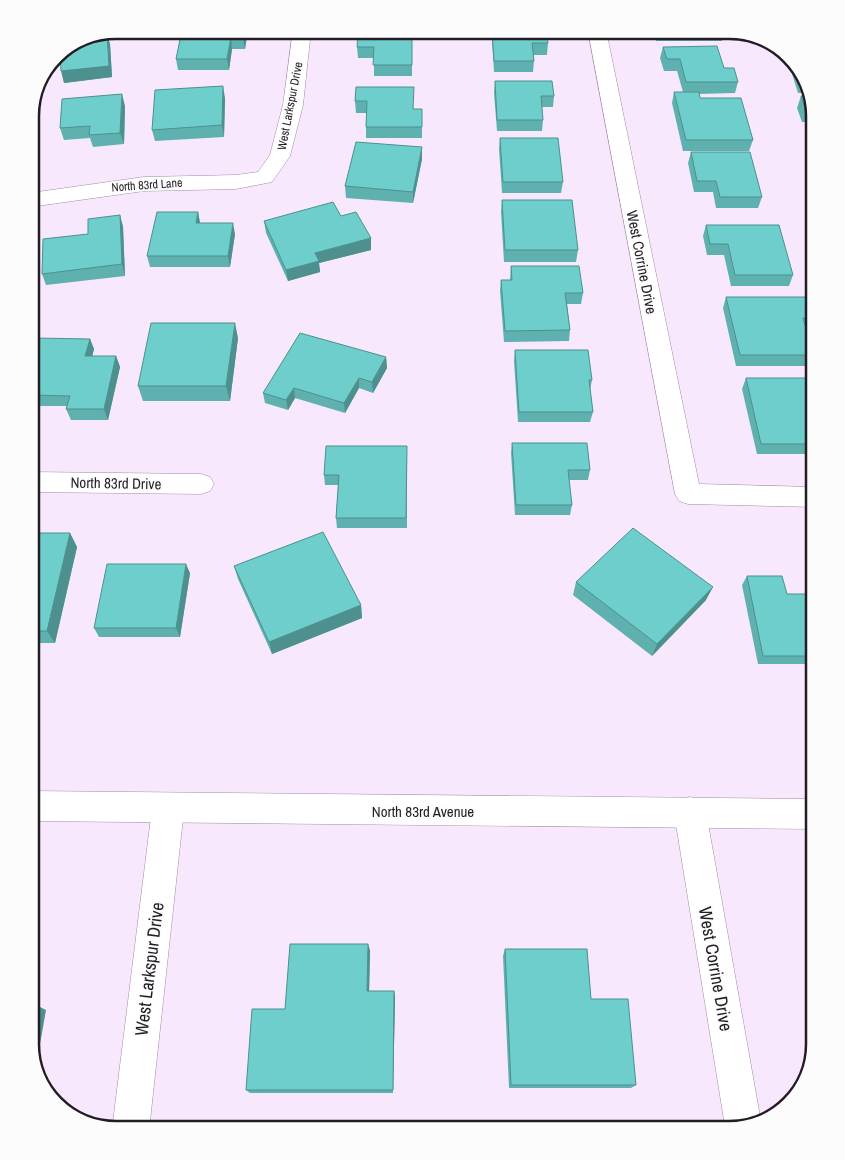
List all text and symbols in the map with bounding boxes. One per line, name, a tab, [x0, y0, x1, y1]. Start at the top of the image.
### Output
street label: West Larkspur Drive	[274, 61, 306, 151]
street label: North 83rd Lane	[111, 175, 183, 195]
street label: West Corrine Drive	[622, 208, 662, 316]
street label: North 83rd Drive	[70, 472, 162, 494]
street label: North 83rd Avenue	[372, 801, 474, 822]
street label: West Larkspur Drive	[128, 901, 170, 1037]
street label: West Corrine Drive	[693, 905, 739, 1033]

